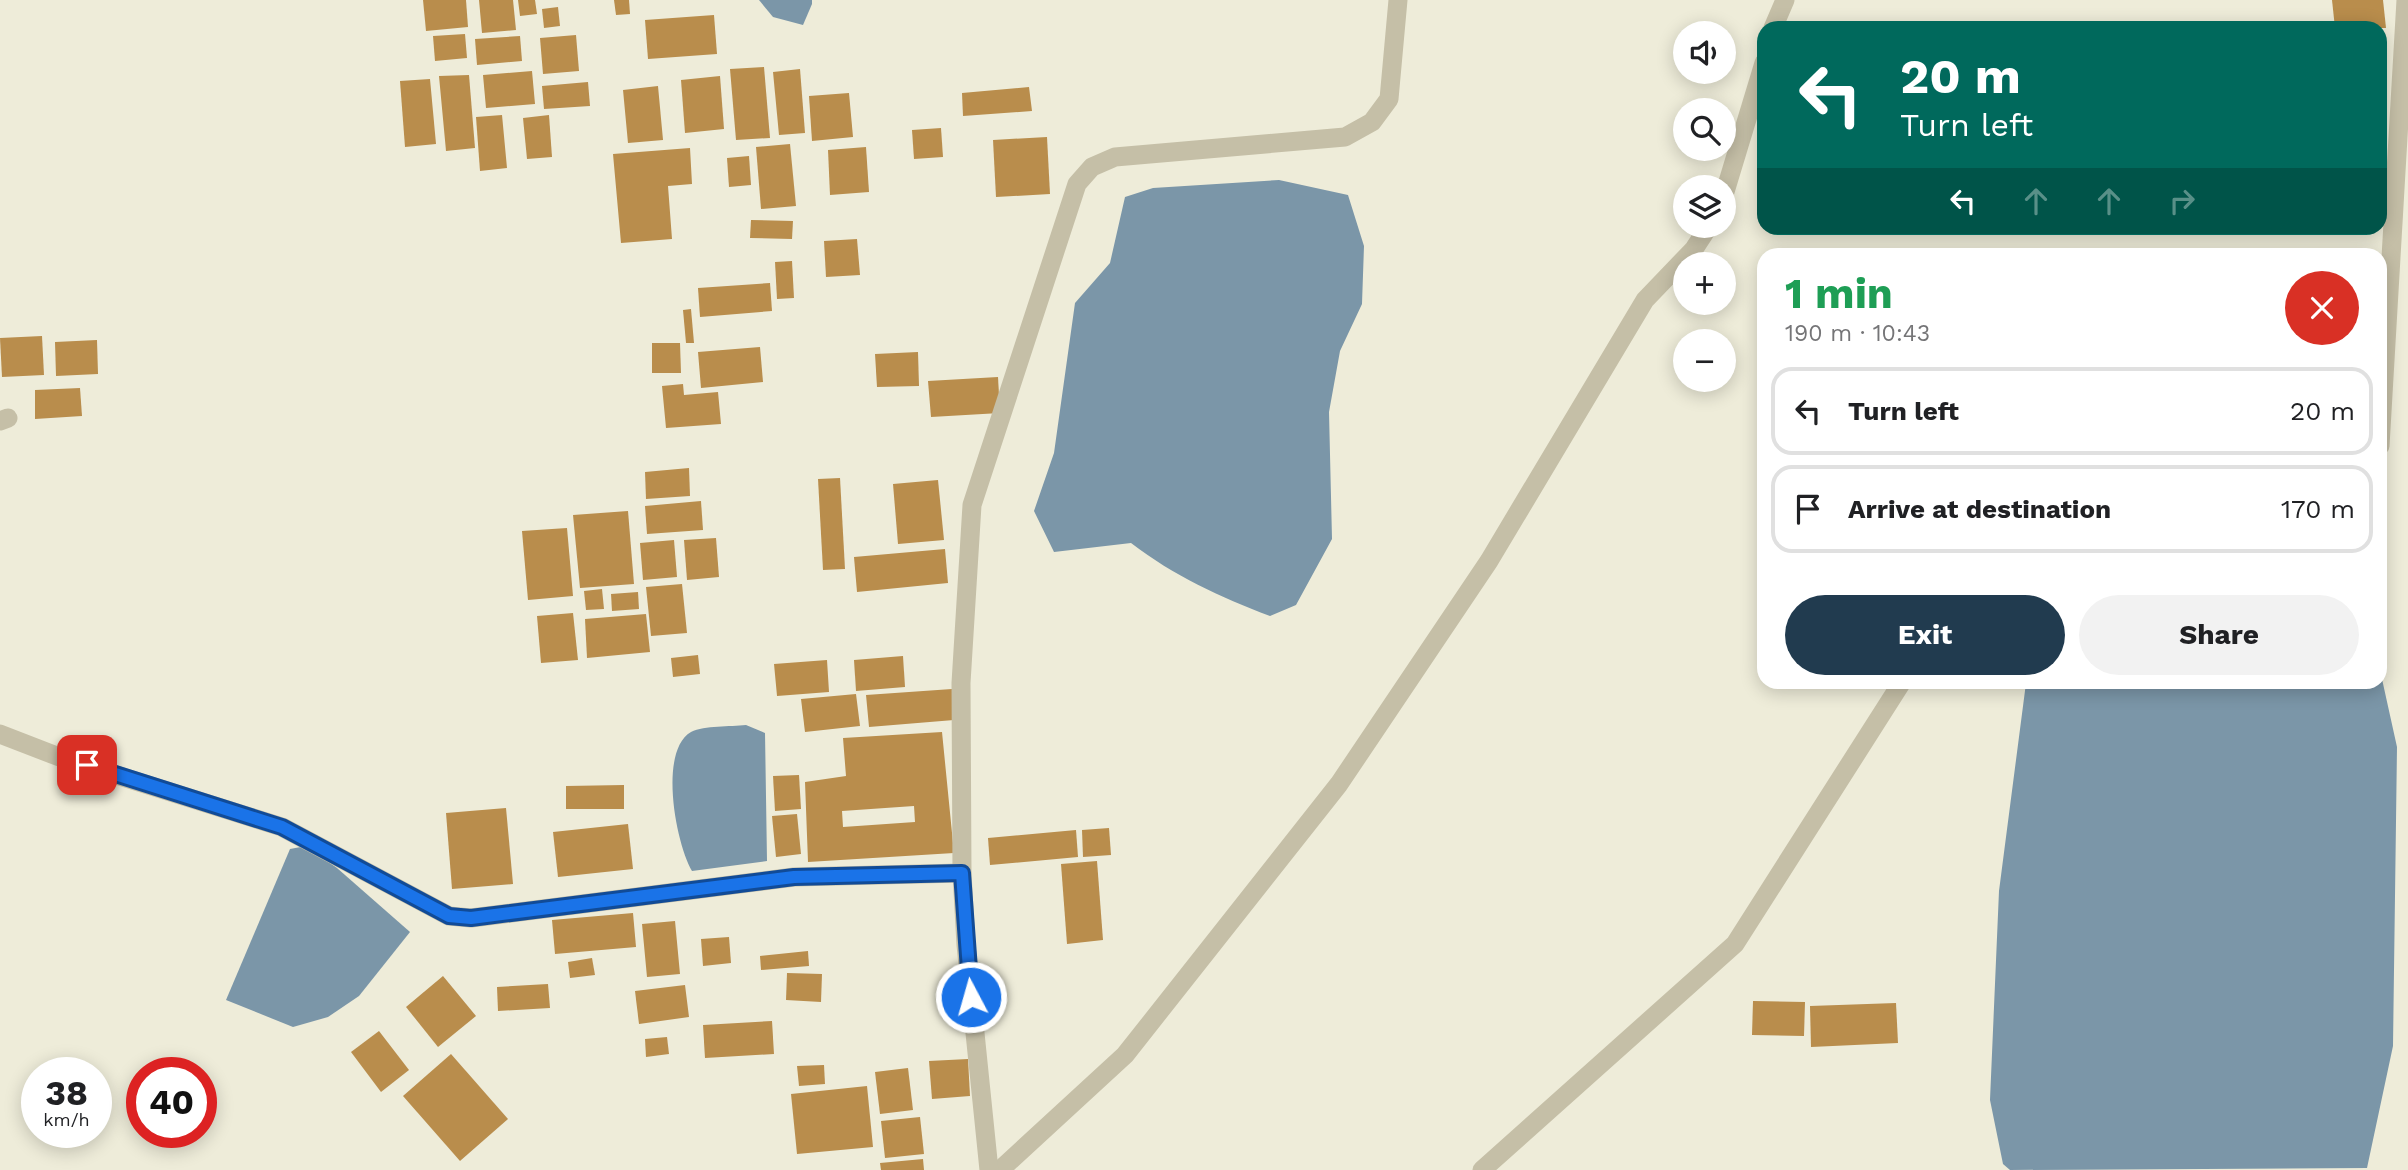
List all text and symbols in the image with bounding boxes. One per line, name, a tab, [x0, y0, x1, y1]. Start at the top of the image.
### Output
map controls	[1673, 21, 1736, 392]
button: sound	[1673, 21, 1736, 84]
text: 20 m	[1900, 47, 2021, 105]
icon: left	[1785, 49, 1876, 140]
button: search	[1673, 98, 1736, 161]
text: Turn left	[1900, 106, 2033, 144]
button: layers	[1673, 175, 1736, 238]
icon: left	[1944, 182, 1982, 220]
icon: ahead	[2017, 182, 2055, 220]
icon: ahead	[2090, 182, 2128, 220]
icon: right	[2163, 182, 2201, 220]
button: +	[1673, 252, 1736, 315]
text: 1 min	[1785, 269, 1893, 318]
button: close	[2285, 271, 2359, 345]
text: 190 m · 10:43	[1785, 320, 1930, 347]
button: −	[1673, 329, 1736, 392]
icon: left	[1789, 392, 1827, 430]
text: Turn left	[1848, 396, 1959, 426]
text: 20 m	[2290, 396, 2355, 426]
icon: arrive	[1789, 490, 1827, 528]
text: Arrive at destination	[1848, 494, 2111, 524]
text: 170 m	[2281, 494, 2355, 524]
button: Exit	[1785, 595, 2065, 675]
button: Share	[2079, 595, 2359, 675]
pin	[57, 735, 117, 795]
icon: arrive	[68, 746, 106, 784]
position arrow	[934, 960, 1008, 1034]
speed limit sign: 40	[126, 1057, 217, 1148]
text: 38	[45, 1072, 88, 1114]
text: km/h	[43, 1109, 90, 1130]

